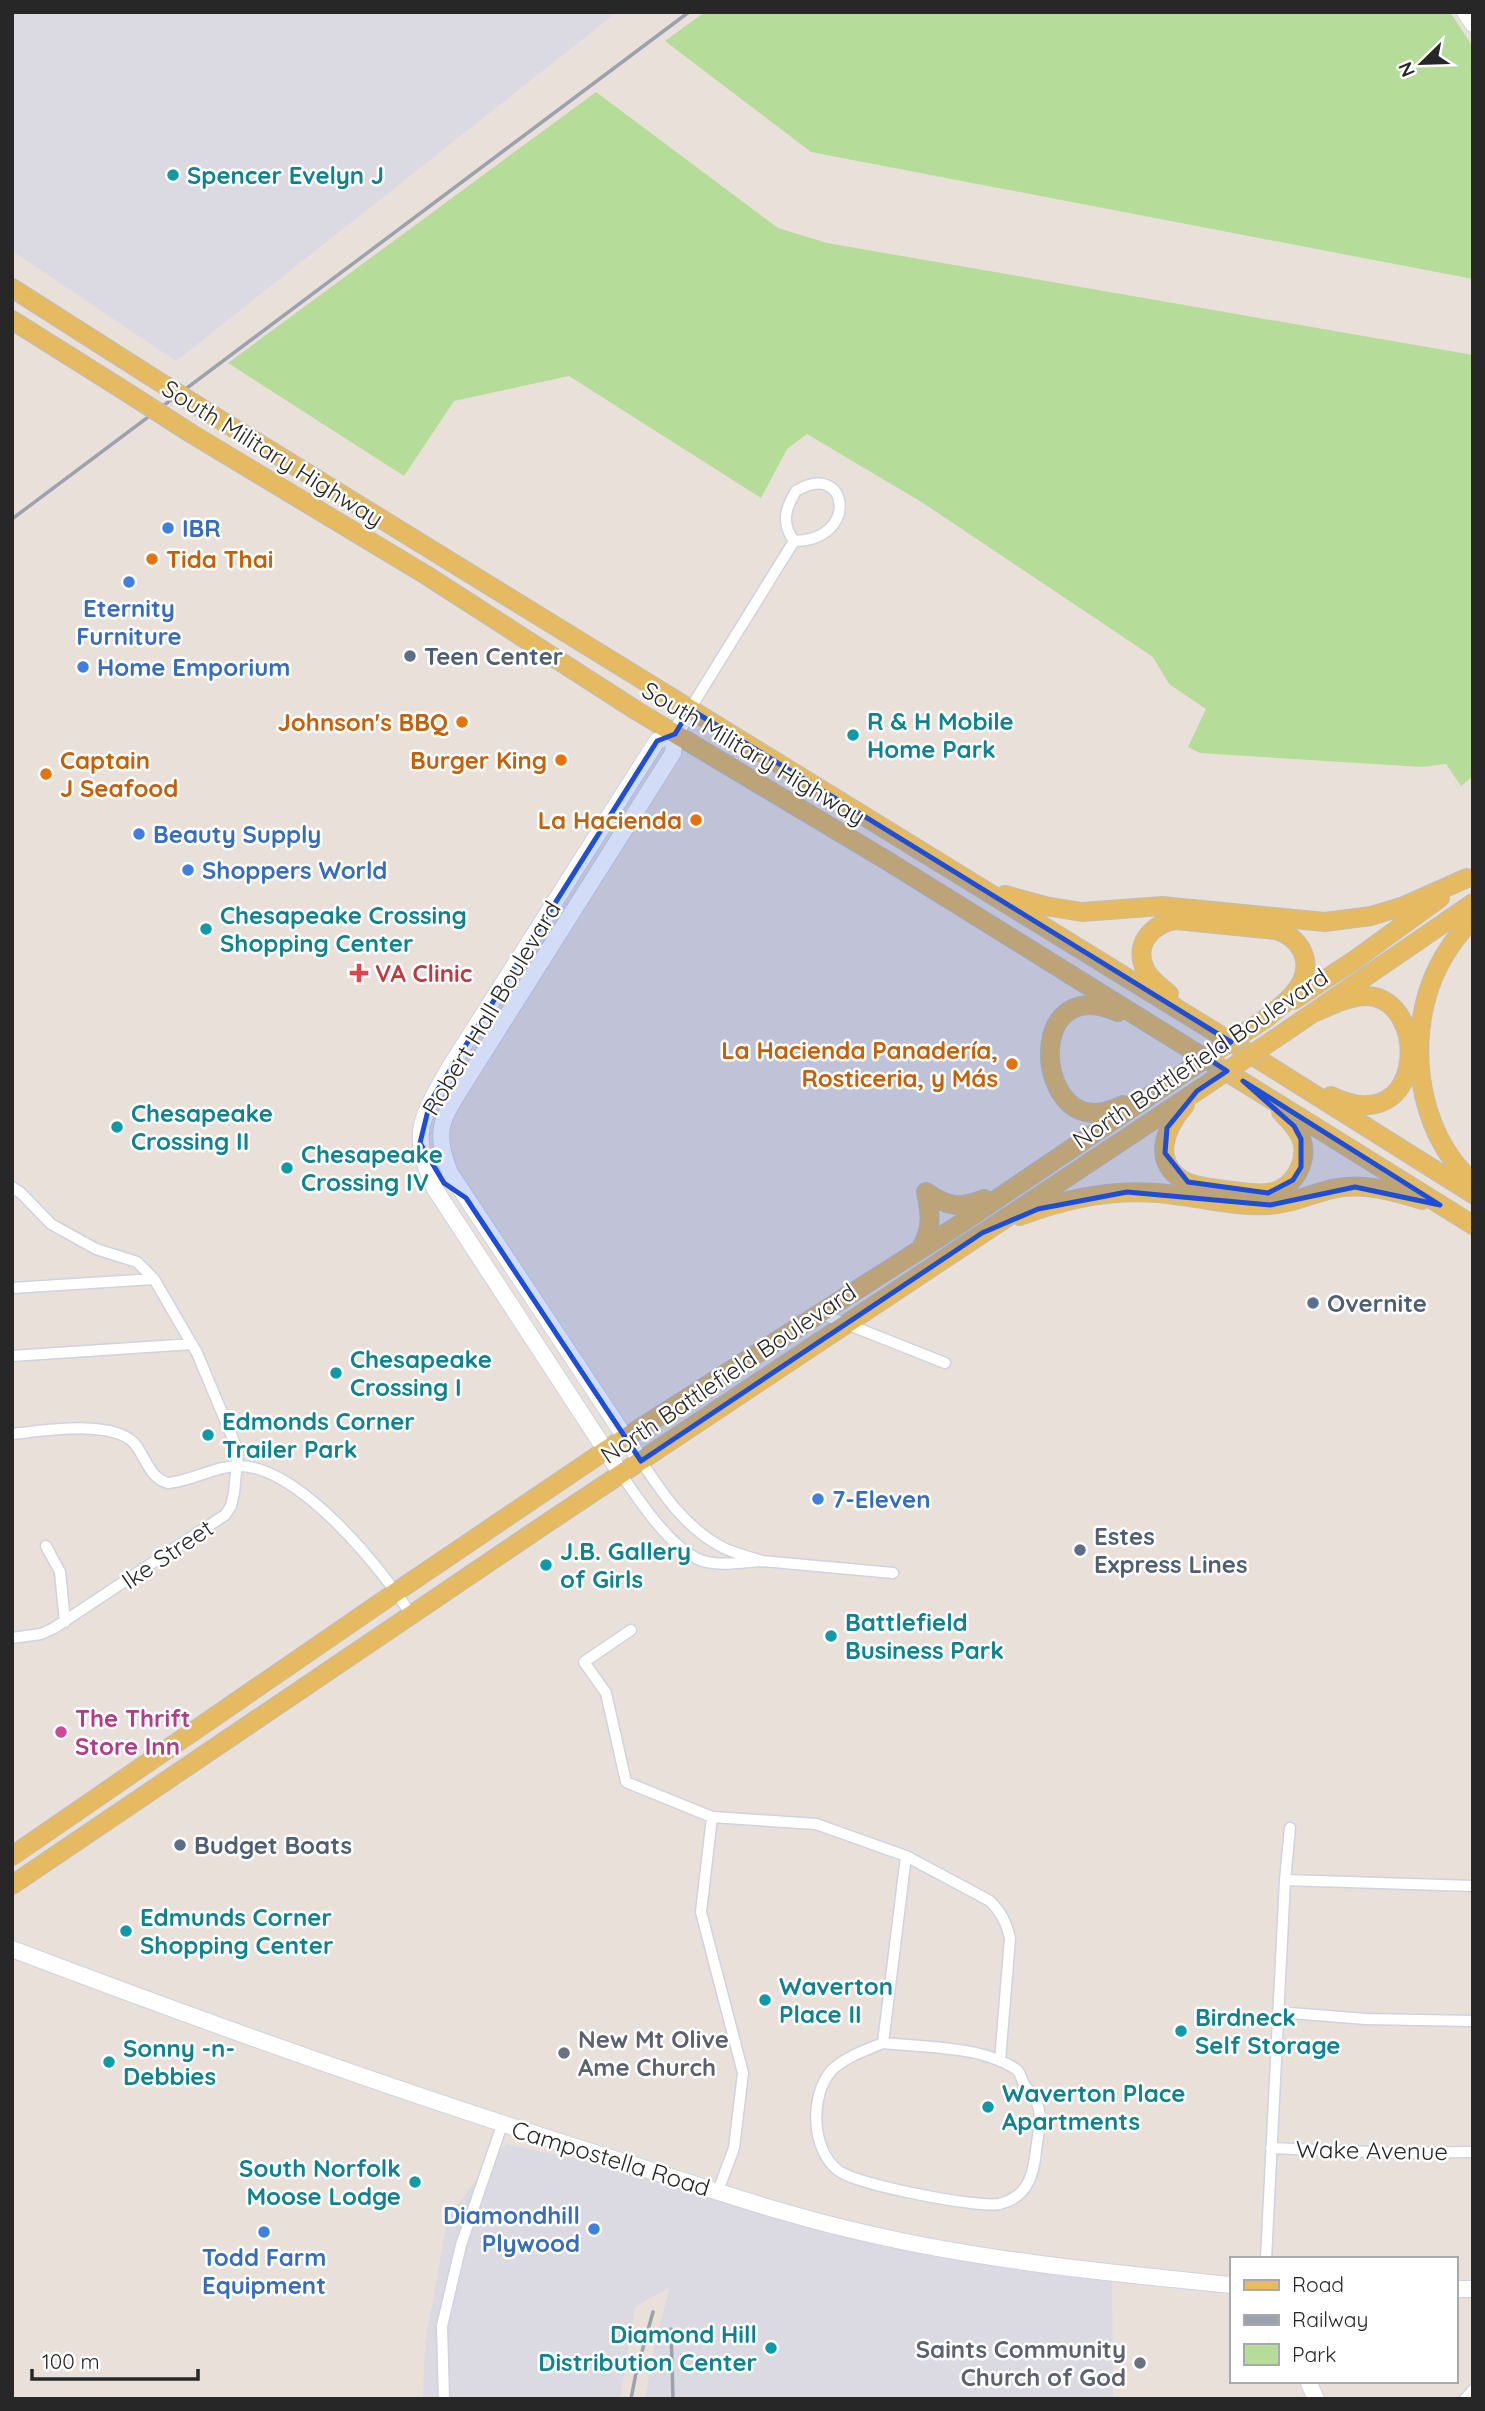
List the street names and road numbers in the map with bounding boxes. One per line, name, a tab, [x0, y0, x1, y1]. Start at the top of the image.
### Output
street label: South Military Highway	[157, 373, 389, 533]
street label: South Military Highway	[637, 674, 871, 832]
street label: Robert Hall Boulevard	[415, 895, 567, 1121]
street label: North Battlefield Boulevard	[1067, 961, 1333, 1155]
street label: North Battlefield Boulevard	[595, 1276, 861, 1470]
street label: Ike Street	[115, 1512, 219, 1596]
street label: Campostella Road	[508, 2114, 714, 2202]
street label: Wake Avenue	[1296, 2134, 1448, 2166]

